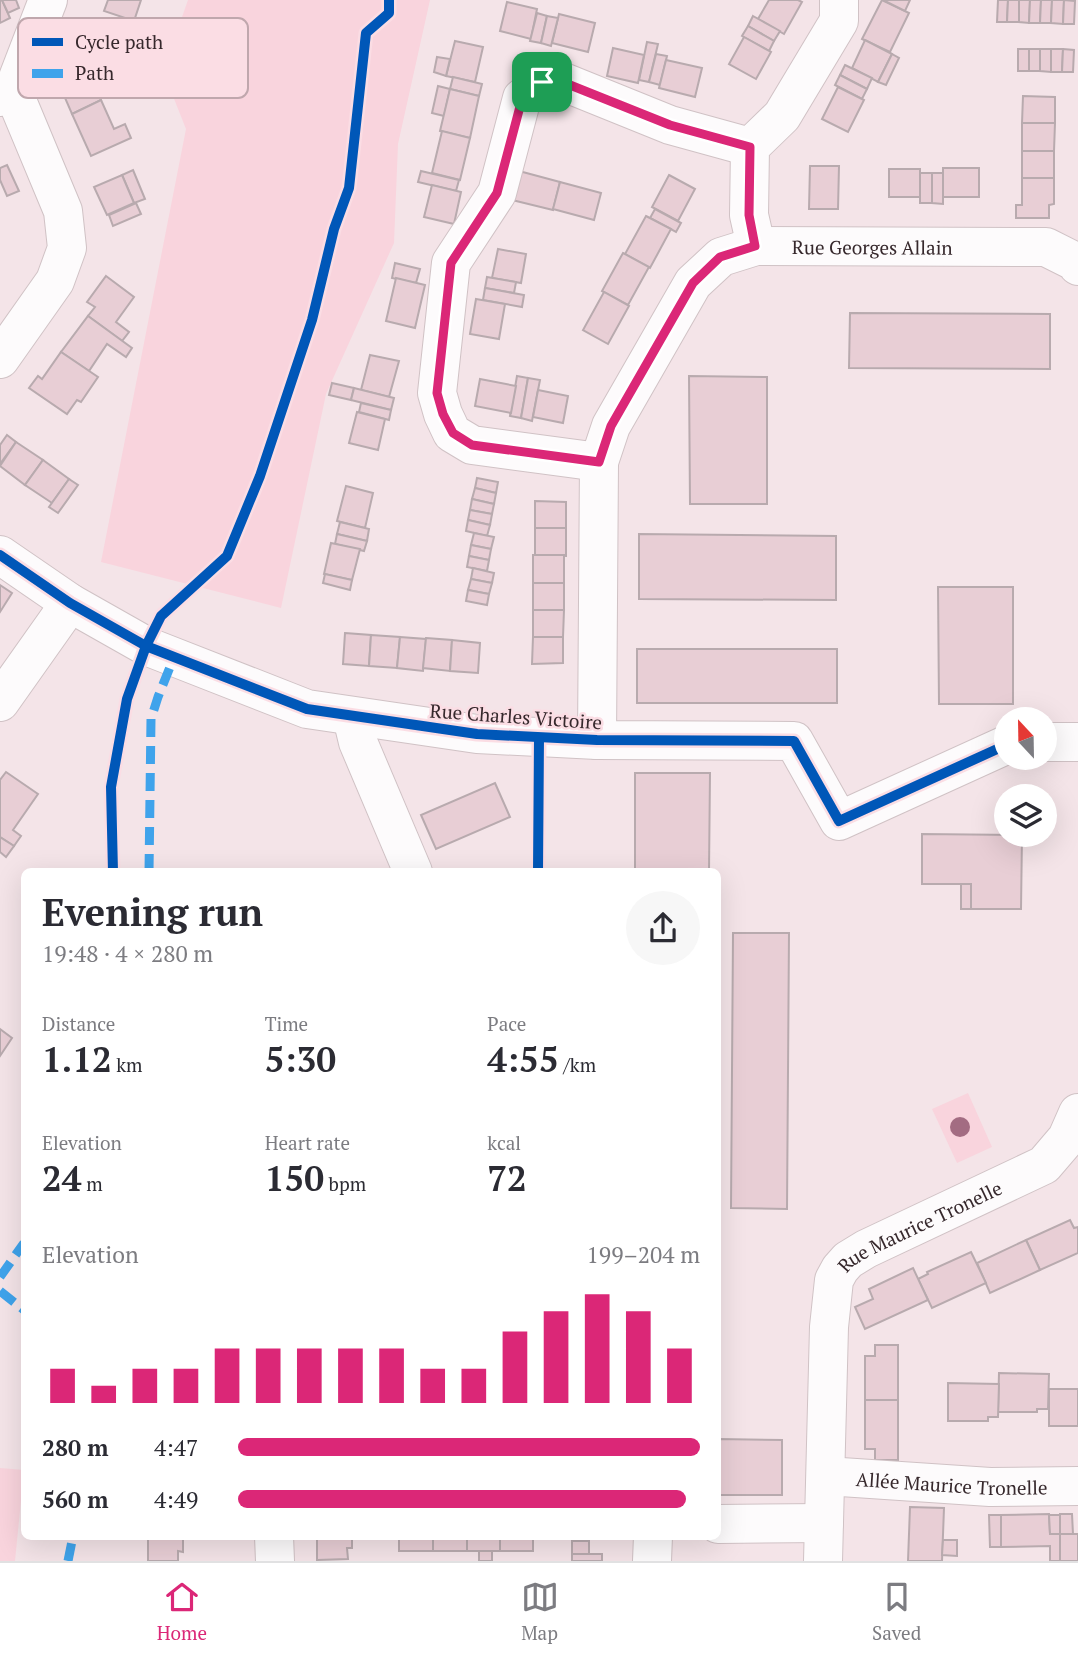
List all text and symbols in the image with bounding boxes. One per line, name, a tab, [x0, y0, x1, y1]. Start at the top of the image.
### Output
legend	[18, 18, 248, 98]
text: Cycle path	[75, 29, 163, 54]
pin	[512, 52, 572, 112]
text: Path	[75, 60, 114, 85]
icon: arrive	[523, 63, 561, 101]
street label: Rue Georges Allain	[792, 234, 953, 259]
street label: Rue Charles Victoire	[429, 698, 603, 734]
north arrow	[994, 707, 1057, 770]
map controls	[994, 707, 1057, 847]
button: layers	[994, 784, 1057, 847]
text: Evening run	[42, 887, 263, 937]
button: share	[626, 891, 700, 965]
text: 19:48 · 4 × 280 m	[42, 938, 213, 969]
text: Distance	[42, 1011, 115, 1036]
text: Time	[265, 1011, 308, 1036]
text: Pace	[487, 1011, 526, 1036]
text: 1.12	[42, 1036, 112, 1082]
text: 5:30	[265, 1036, 336, 1082]
text: 4:55	[487, 1036, 559, 1082]
text: km	[112, 1052, 143, 1077]
text: /km	[559, 1052, 596, 1077]
text: Elevation	[42, 1130, 122, 1155]
text: Heart rate	[265, 1130, 350, 1155]
text: kcal	[487, 1130, 521, 1155]
text: 24	[42, 1155, 82, 1201]
text: 150	[265, 1155, 324, 1201]
text: 72	[487, 1155, 527, 1201]
text: m	[82, 1171, 103, 1196]
text: bpm	[324, 1171, 366, 1196]
street label: Rue Maurice Tronelle	[831, 1174, 1006, 1277]
text: Elevation	[42, 1239, 139, 1270]
text: 199–204 m	[587, 1239, 700, 1270]
text: 280 m	[42, 1432, 108, 1463]
text: 4:47	[154, 1432, 198, 1463]
street label: Allée Maurice Tronelle	[855, 1466, 1048, 1500]
text: 560 m	[42, 1484, 108, 1515]
text: 4:49	[154, 1484, 198, 1515]
tab: Home	[157, 1578, 207, 1645]
tab: Map	[521, 1578, 559, 1645]
tab: Saved	[872, 1578, 921, 1645]

